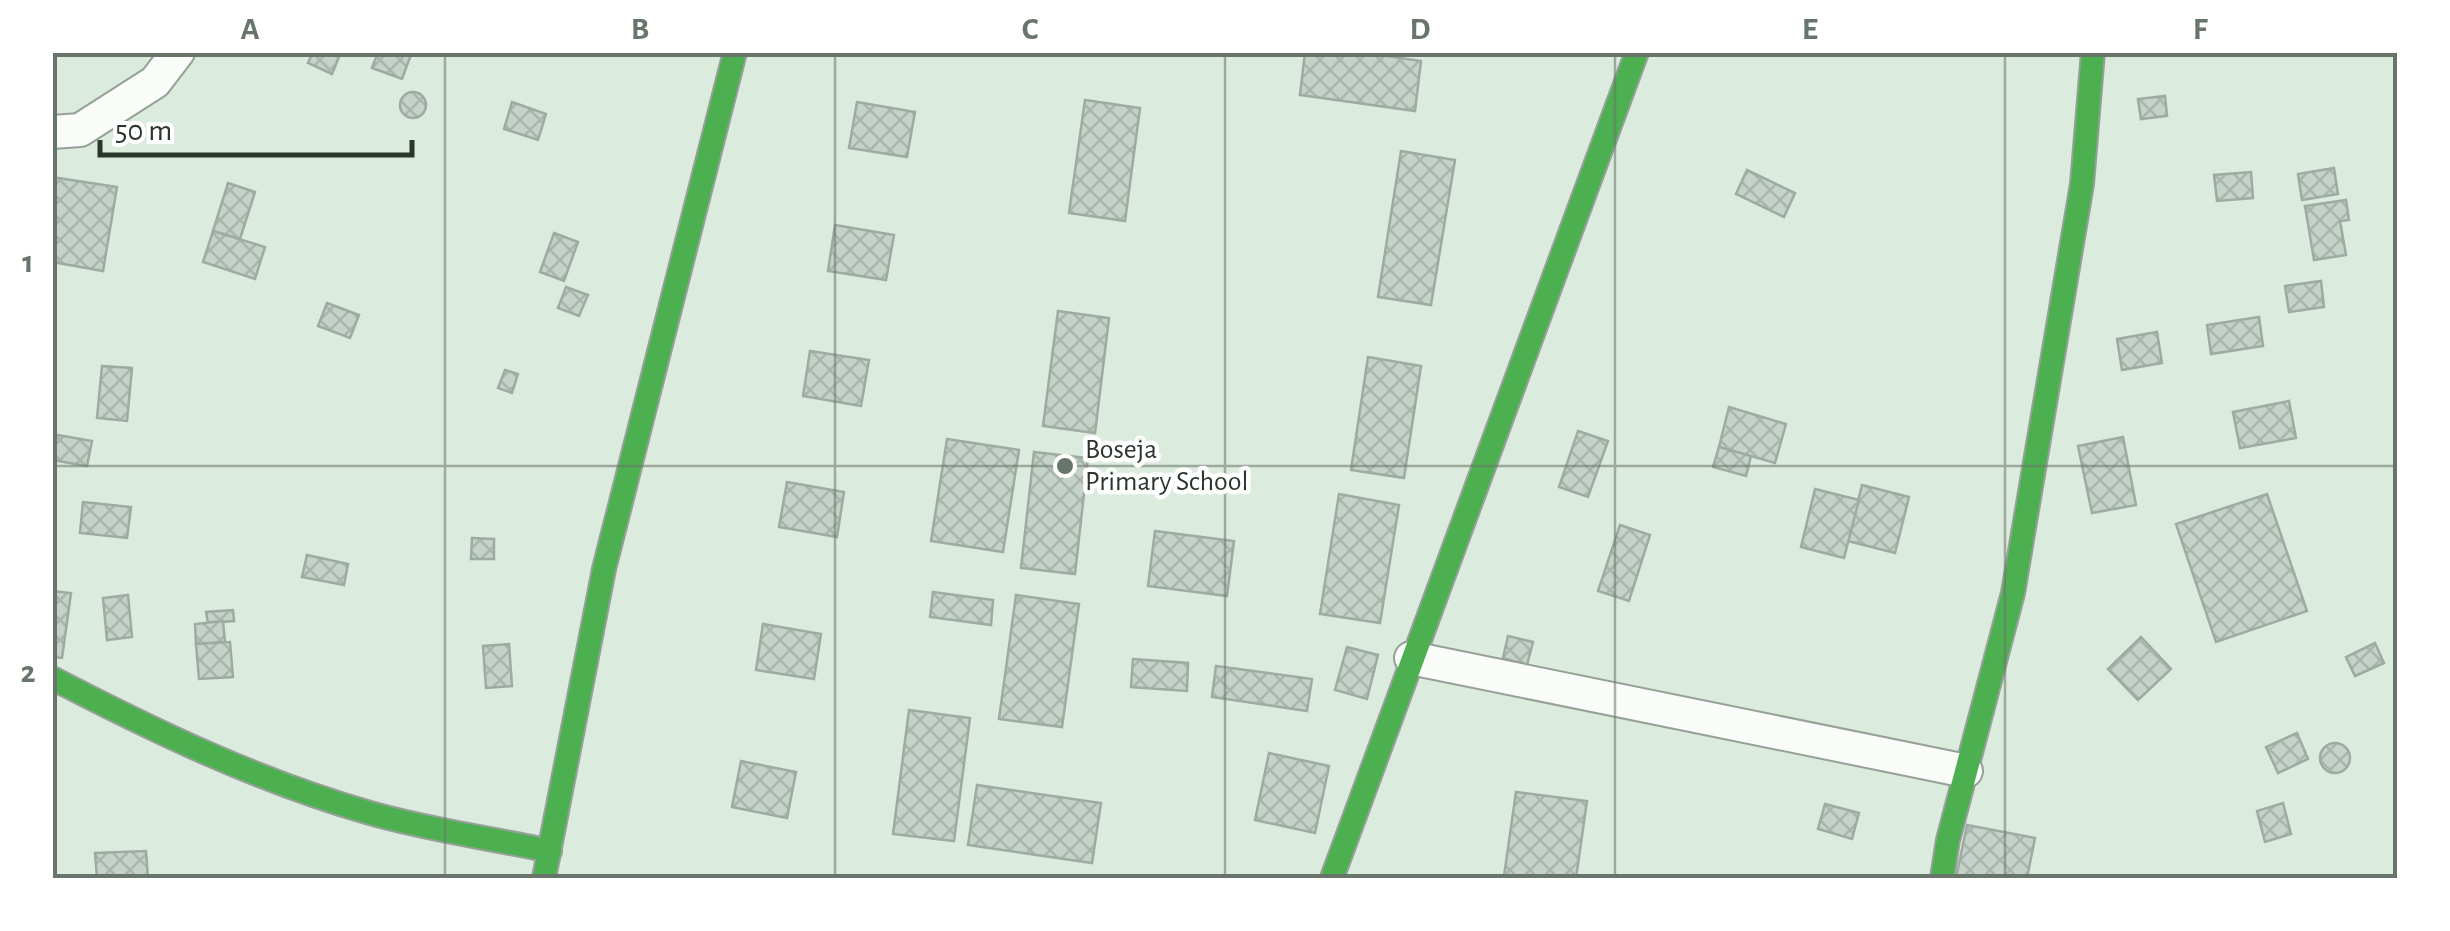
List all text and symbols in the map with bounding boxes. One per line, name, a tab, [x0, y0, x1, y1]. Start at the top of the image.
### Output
text: A	[240, 13, 260, 45]
text: B	[631, 13, 649, 45]
text: C	[1022, 13, 1039, 45]
text: D	[1410, 13, 1431, 45]
text: E	[1802, 13, 1818, 45]
text: F	[2193, 13, 2209, 45]
scale bar	[100, 95, 412, 157]
text: 50 m	[115, 116, 172, 146]
text: 1	[22, 246, 34, 278]
place label: Boseja Primary School	[1085, 436, 1248, 496]
marker: Boseja Primary School	[1054, 455, 1076, 477]
text: 2	[20, 656, 36, 688]

